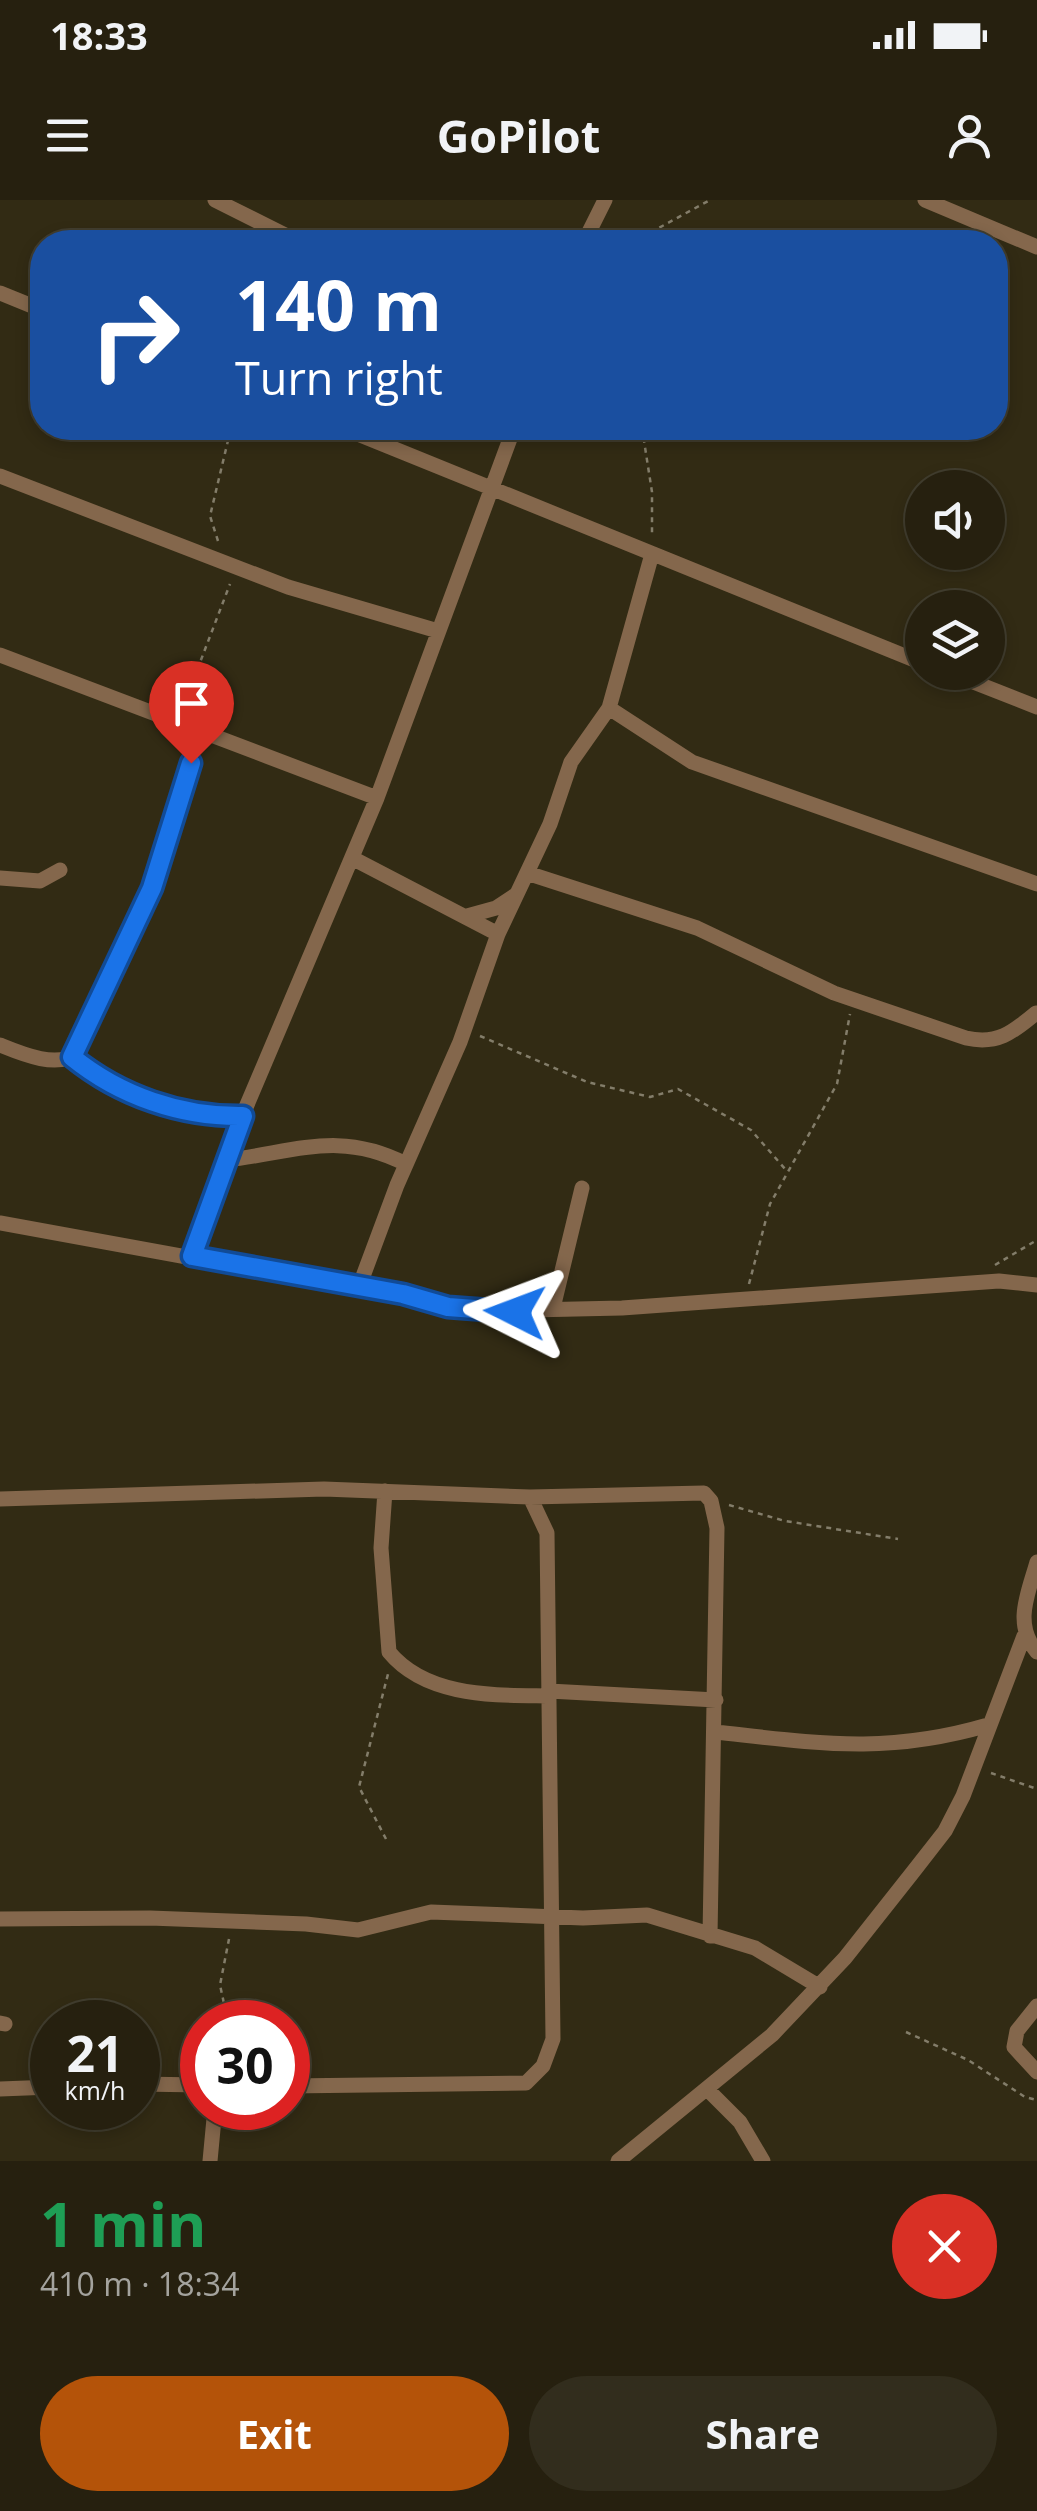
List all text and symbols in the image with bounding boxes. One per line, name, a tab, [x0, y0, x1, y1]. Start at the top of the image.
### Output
text: 18:33	[50, 9, 148, 61]
text: GoPilot	[437, 105, 600, 166]
icon: menu	[40, 108, 95, 163]
icon: person	[942, 108, 997, 163]
text: 140 m	[235, 256, 442, 352]
icon: right	[70, 270, 200, 400]
text: Turn right	[235, 347, 443, 408]
map controls	[905, 470, 1005, 690]
button: sound	[905, 470, 1005, 570]
button: layers	[905, 590, 1005, 690]
pin	[149, 661, 234, 764]
icon: arrive	[164, 676, 219, 731]
position arrow	[463, 1260, 567, 1364]
speed limit sign: 30	[180, 2000, 310, 2130]
text: 21	[66, 2019, 124, 2087]
text: km/h	[65, 2073, 125, 2107]
text: 1 min	[40, 2183, 207, 2265]
button: close	[892, 2194, 997, 2299]
text: 410 m · 18:34	[40, 2262, 239, 2305]
button: Exit	[40, 2376, 509, 2491]
button: Share	[529, 2376, 997, 2491]

